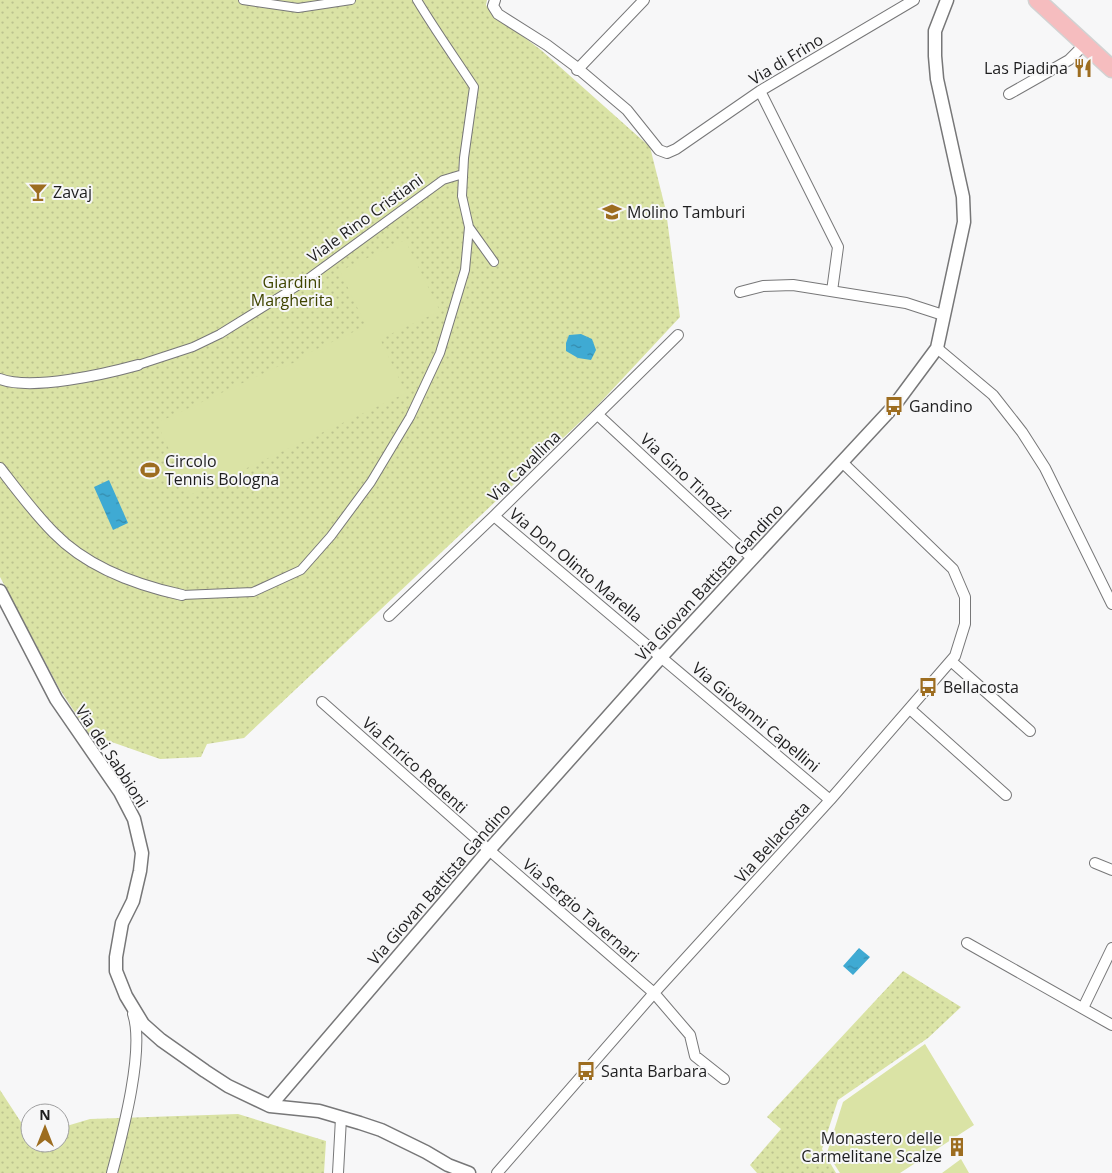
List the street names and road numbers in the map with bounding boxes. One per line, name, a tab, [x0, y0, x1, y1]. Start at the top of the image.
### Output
street label: Via di Frino	[745, 28, 827, 90]
street label: Viale Rino Cristiani	[303, 169, 427, 267]
street label: Via Cavallina	[483, 426, 565, 506]
street label: Via Gino Tinozzi	[636, 428, 736, 524]
street label: Via Giovan Battista Gandino	[630, 499, 788, 665]
street label: Via Don Olinto Marella	[505, 503, 647, 627]
street label: Via Giovanni Capellini	[688, 657, 824, 777]
street label: Via dei Sabbioni	[71, 700, 153, 812]
street label: Via Enrico Redenti	[358, 712, 472, 818]
street label: Via Bellacosta	[730, 797, 814, 887]
street label: Via Giovan Battista Gandino	[363, 799, 515, 969]
street label: Via Sergio Tavernari	[518, 853, 644, 967]

